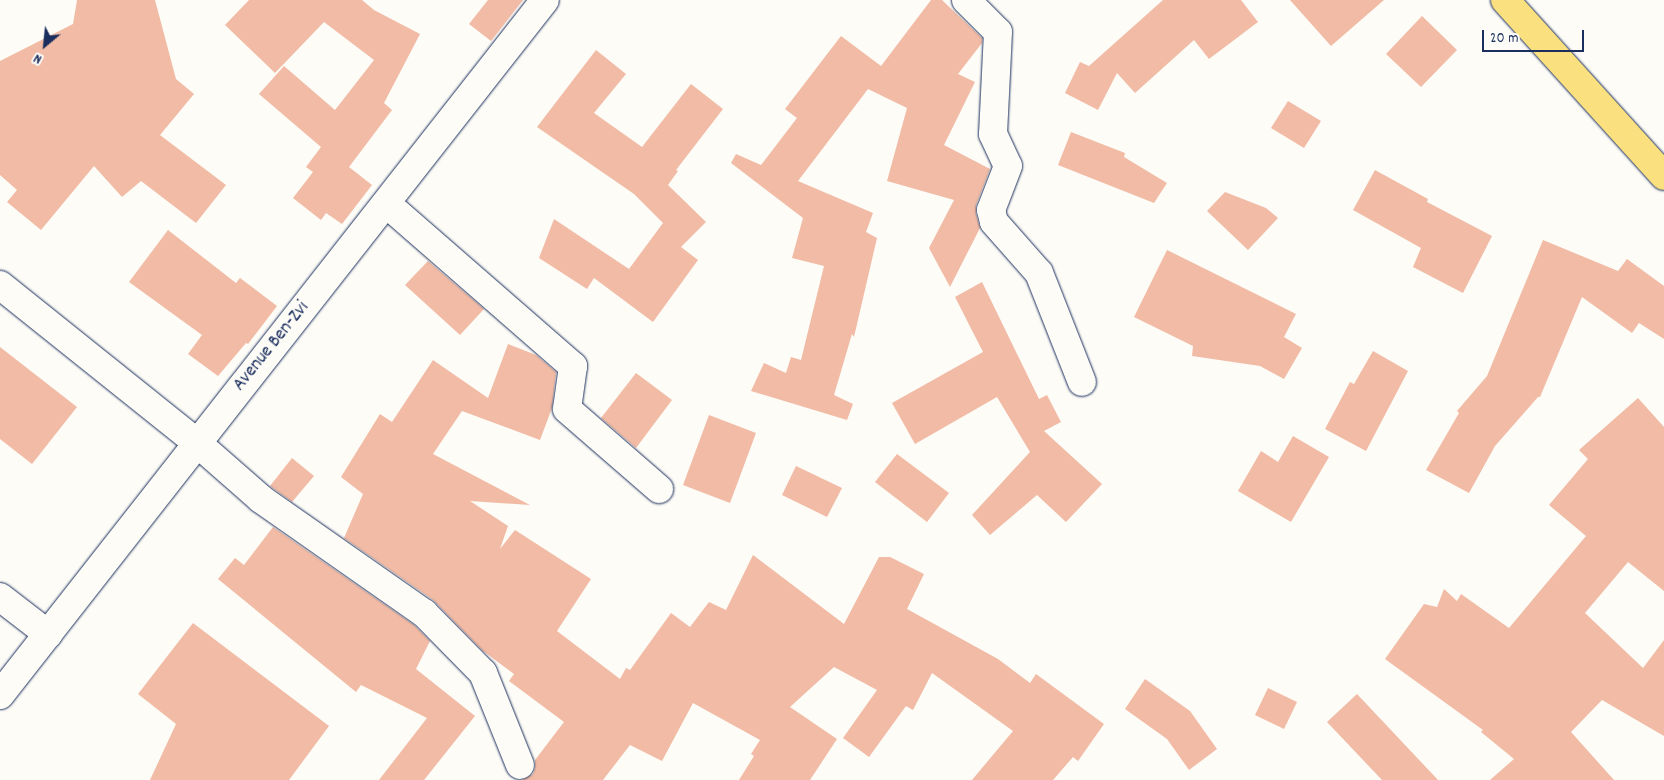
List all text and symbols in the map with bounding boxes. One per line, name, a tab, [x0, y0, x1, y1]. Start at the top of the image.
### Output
north arrow	[20, 20, 70, 70]
scale bar	[1484, 20, 1586, 52]
text: 20 m	[1490, 28, 1518, 50]
text: N	[30, 48, 46, 69]
street label: Avenue Ben-Zvi	[229, 298, 315, 396]

